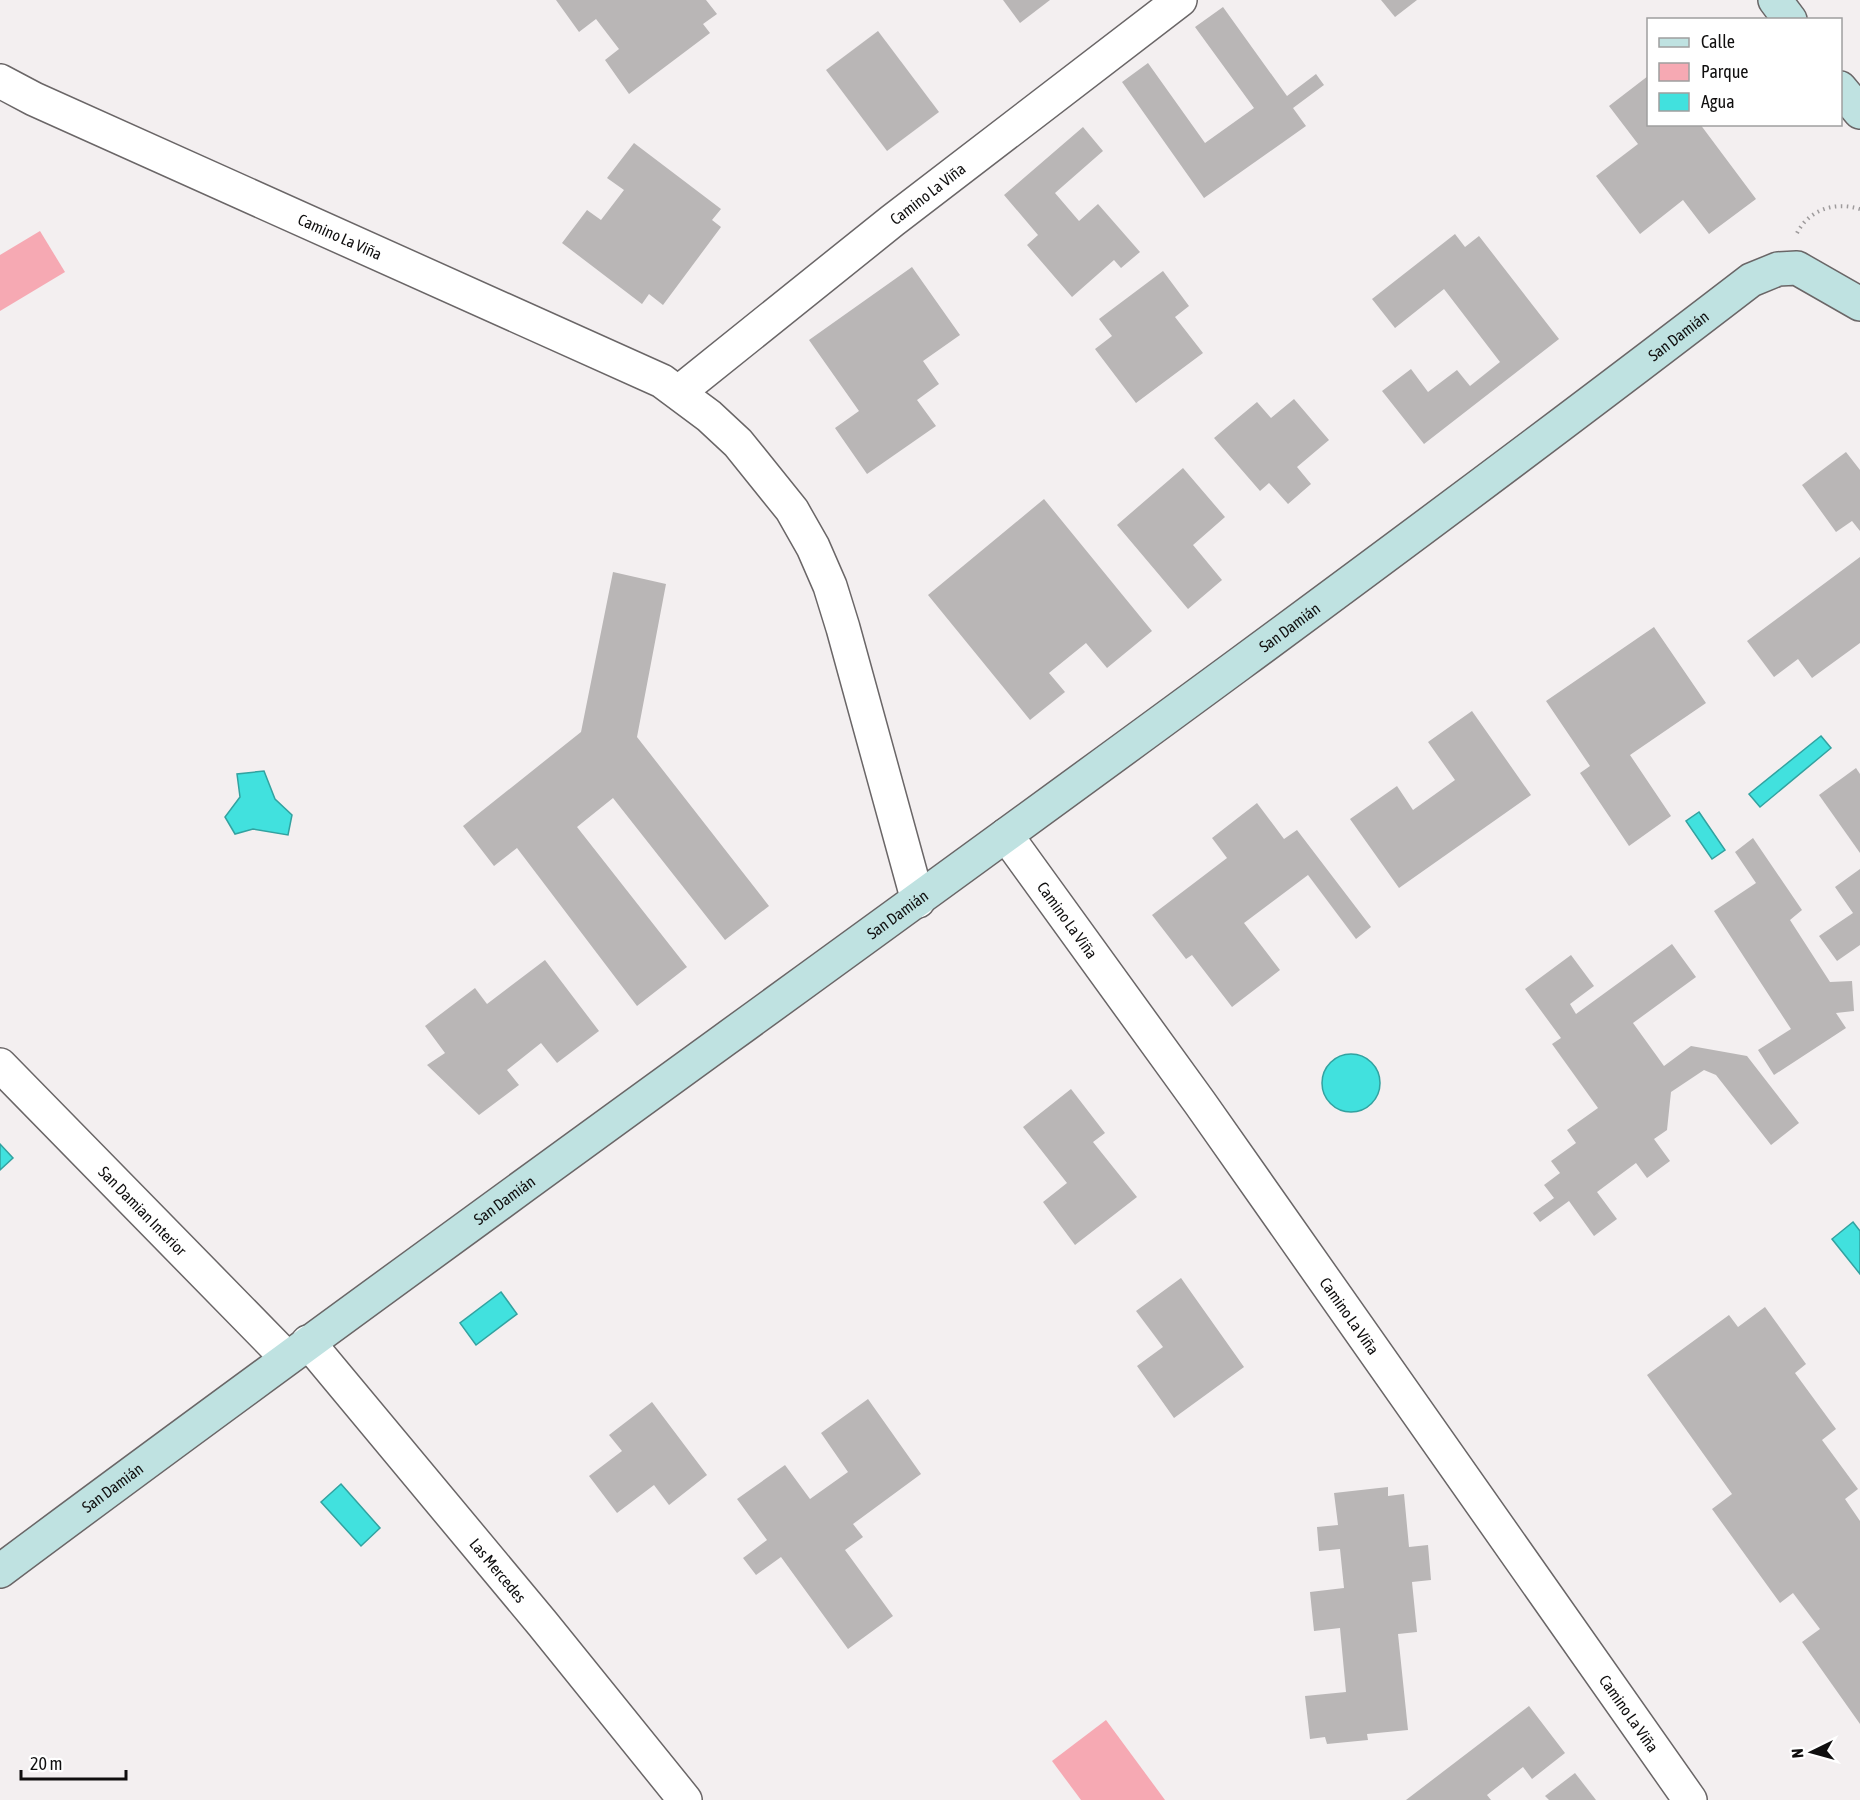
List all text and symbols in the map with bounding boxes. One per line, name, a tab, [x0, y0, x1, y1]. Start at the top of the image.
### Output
legend	[1647, 18, 1842, 126]
text: Calle	[1701, 31, 1735, 52]
text: Parque	[1701, 61, 1749, 82]
text: Agua	[1701, 91, 1735, 112]
street label: Camino La Viña	[886, 159, 969, 228]
street label: Camino La Viña	[295, 210, 385, 263]
street label: San Damián	[1645, 307, 1712, 364]
street label: San Damián	[1256, 599, 1323, 655]
street label: Camino La Viña	[1034, 878, 1101, 962]
street label: San Damián	[863, 886, 931, 942]
street label: San Damian Interior	[95, 1162, 190, 1259]
street label: San Damián	[470, 1172, 538, 1228]
street label: Camino La Viña	[1316, 1274, 1383, 1358]
street label: San Damián	[78, 1459, 146, 1516]
street label: Las Mercedes	[466, 1535, 530, 1606]
street label: Camino La Viña	[1596, 1671, 1662, 1755]
north arrow	[1782, 1722, 1842, 1782]
scale bar	[21, 1743, 126, 1781]
text: N	[1788, 1748, 1806, 1759]
text: 20 m	[30, 1753, 62, 1774]

